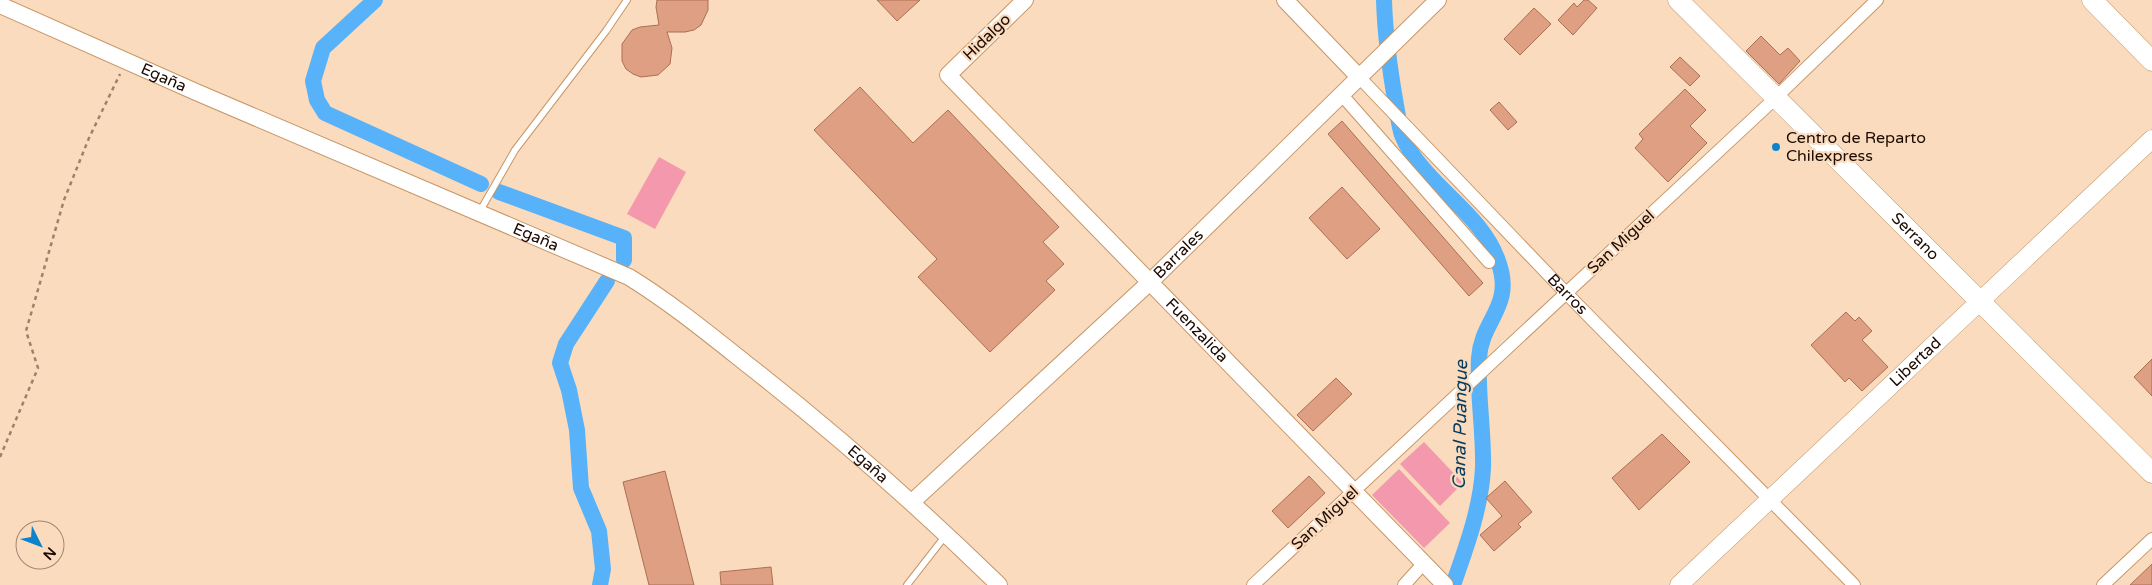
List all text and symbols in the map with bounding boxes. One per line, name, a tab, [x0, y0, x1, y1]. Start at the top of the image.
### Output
street label: Hidalgo	[959, 9, 1015, 65]
street label: Egaña	[138, 59, 190, 96]
place label: Centro de Reparto Chilexpress	[1786, 128, 1926, 166]
marker: Centro de Reparto Chilexpress	[1770, 141, 1782, 153]
street label: San Miguel	[1583, 206, 1659, 278]
street label: Serrano	[1887, 208, 1943, 265]
street label: Egaña	[510, 219, 562, 256]
street label: Barrales	[1149, 225, 1208, 283]
street label: Barros	[1543, 270, 1592, 319]
street label: Fuenzalida	[1161, 294, 1233, 367]
street label: Libertad	[1885, 333, 1946, 391]
water label: Canal Puangue	[1448, 359, 1472, 490]
street label: Egaña	[843, 441, 893, 487]
street label: San Miguel	[1287, 482, 1363, 554]
north arrow	[15, 520, 65, 570]
text: N	[39, 543, 59, 563]

